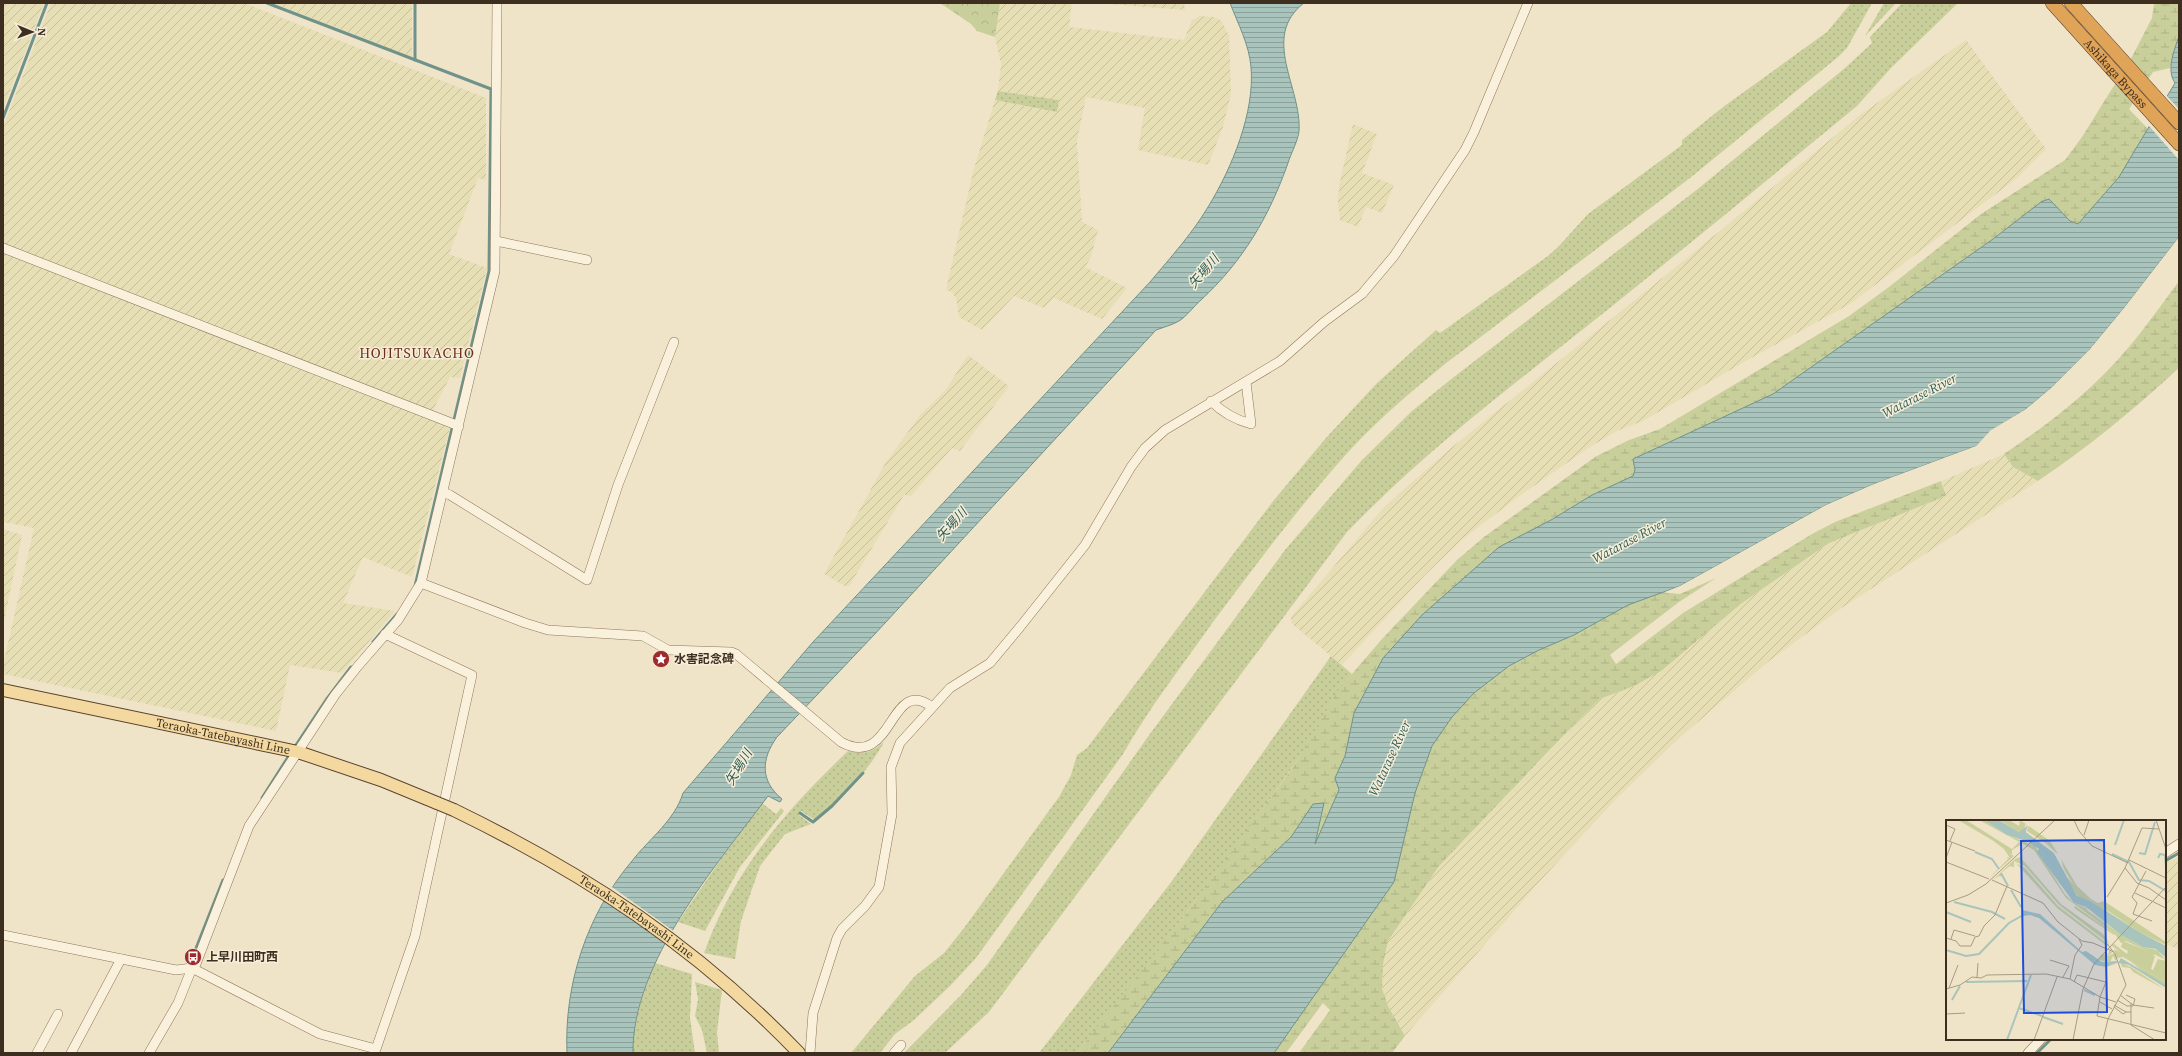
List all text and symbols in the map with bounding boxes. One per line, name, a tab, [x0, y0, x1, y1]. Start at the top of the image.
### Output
north arrow	[12, 12, 52, 52]
text: N	[34, 28, 49, 36]
street label: Ashikaga Bypass	[2080, 35, 2151, 112]
water label: 矢場川	[1184, 250, 1224, 292]
district label: HOJITSUKACHO	[359, 343, 475, 363]
water label: Watarase River	[1879, 369, 1960, 422]
water label: 矢場川	[932, 503, 972, 545]
water label: Watarase River	[1589, 513, 1670, 567]
place icon: 水害記念碑	[651, 649, 671, 669]
place label: 水害記念碑	[674, 651, 734, 667]
street label: Teraoka-Tatebayashi Line	[155, 714, 292, 758]
water label: Watarase River	[1365, 717, 1415, 799]
water label: 矢場川	[721, 744, 757, 788]
inset map	[1946, 820, 2166, 1040]
street label: Teraoka-Tatebayashi Line	[576, 872, 697, 962]
bus stop icon: 上早川田町西	[183, 947, 203, 967]
place label: 上早川田町西	[206, 949, 278, 965]

